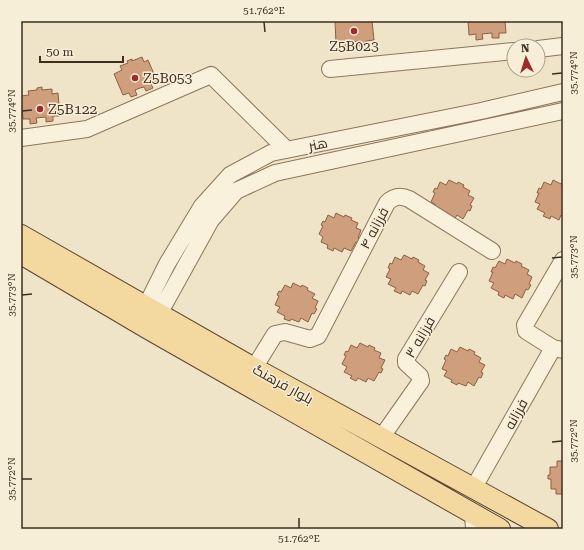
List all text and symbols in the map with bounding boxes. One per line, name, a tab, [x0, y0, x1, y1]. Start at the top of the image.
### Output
text: 51.762°E	[243, 5, 285, 16]
marker: Z5B023	[349, 26, 359, 36]
scale bar	[40, 38, 123, 64]
place label: Z5B023	[329, 38, 379, 54]
north arrow	[506, 38, 546, 78]
text: N	[521, 42, 531, 55]
text: 50 m	[46, 45, 73, 59]
text: 35.774°N	[568, 51, 579, 95]
place label: Z5B053	[143, 70, 193, 86]
marker: Z5B053	[130, 73, 140, 83]
text: 35.774°N	[6, 89, 17, 133]
place label: Z5B122	[48, 101, 98, 117]
marker: Z5B122	[35, 104, 45, 114]
street label: هنر	[306, 134, 329, 154]
street label: فرزانه ۴	[356, 204, 392, 252]
text: 35.773°N	[568, 235, 579, 279]
text: 35.773°N	[6, 273, 17, 317]
street label: فرزانه ۳	[402, 314, 438, 360]
street label: بلوار فرهنگ	[250, 361, 316, 407]
street label: فرزانه	[501, 396, 531, 432]
text: 35.772°N	[568, 419, 579, 463]
text: 35.772°N	[6, 457, 17, 501]
text: 51.762°E	[278, 533, 320, 544]

